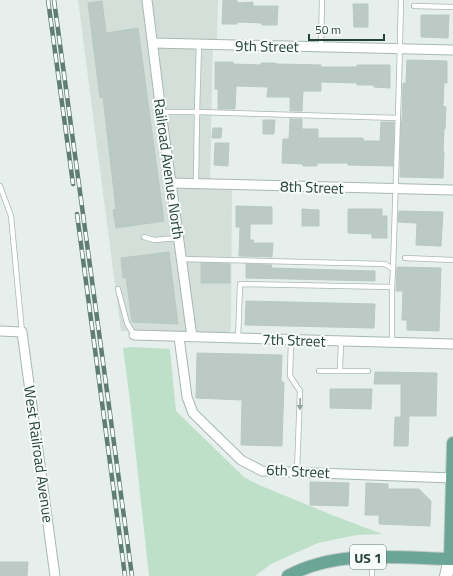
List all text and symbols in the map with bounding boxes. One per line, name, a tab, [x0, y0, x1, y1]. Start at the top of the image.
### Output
scale bar	[309, 16, 384, 42]
text: 50 m	[315, 20, 341, 39]
street label: 9th Street	[235, 34, 300, 58]
street label: Railroad Avenue North	[148, 97, 190, 241]
street label: 8th Street	[280, 174, 345, 200]
street label: 7th Street	[262, 327, 327, 353]
street label: West Railroad Avenue	[18, 384, 60, 524]
one-way arrow	[296, 398, 303, 410]
street label: 6th Street	[266, 458, 331, 484]
road number: US 1	[350, 545, 386, 569]

